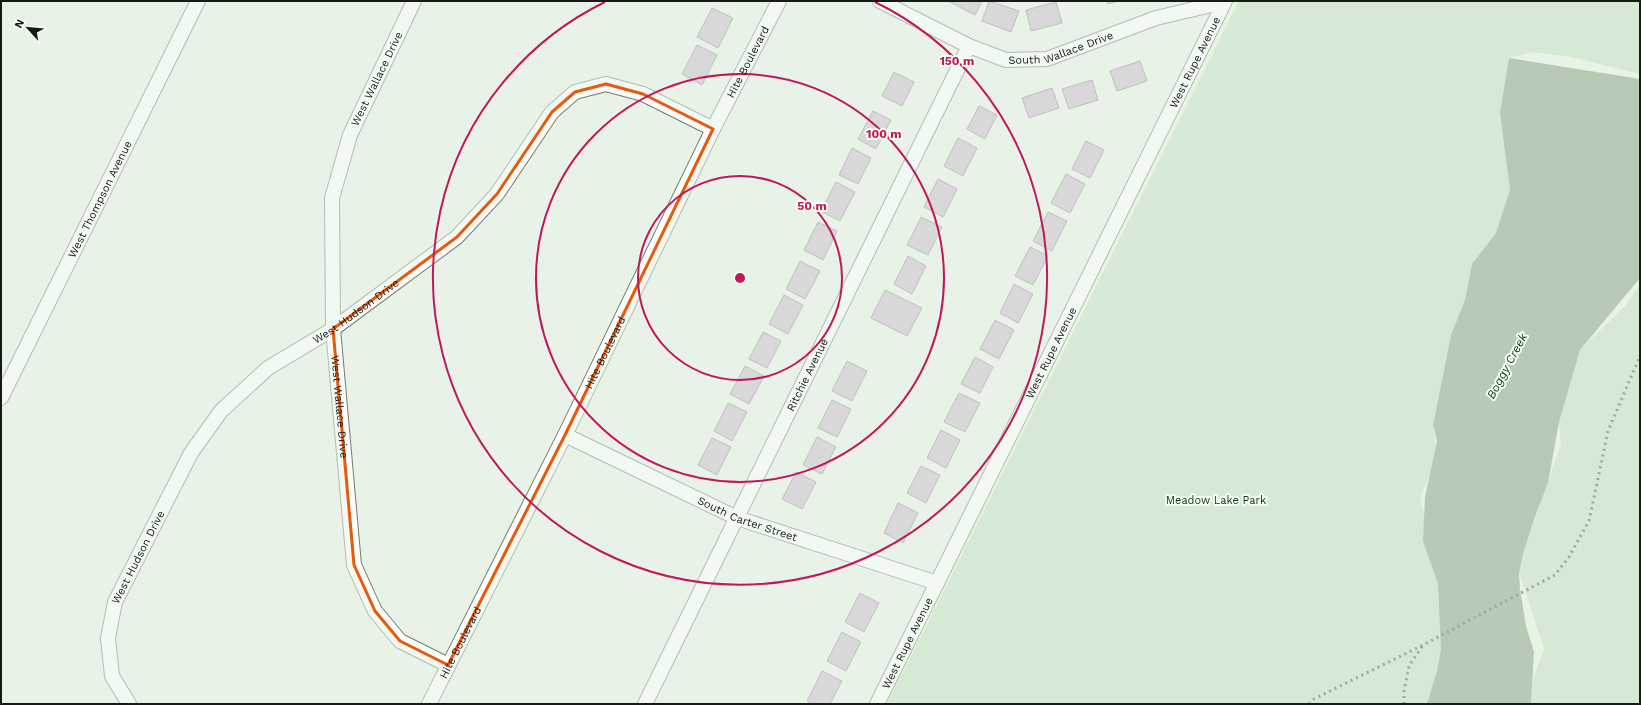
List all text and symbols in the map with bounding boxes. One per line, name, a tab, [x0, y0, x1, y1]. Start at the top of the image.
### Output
north arrow	[8, 8, 48, 48]
street label: West Rupe Avenue	[1167, 14, 1223, 110]
text: N	[12, 17, 27, 30]
street label: Hite Boulevard	[724, 24, 772, 100]
street label: South Wallace Drive	[1008, 28, 1115, 66]
street label: West Wallace Drive	[348, 30, 406, 128]
text: 150 m	[940, 54, 974, 68]
text: 100 m	[866, 127, 902, 141]
street label: West Thompson Avenue	[65, 138, 134, 260]
text: 50 m	[797, 199, 827, 213]
centre of rings	[733, 271, 747, 285]
street label: West Hudson Drive	[310, 276, 401, 346]
street label: West Rupe Avenue	[1023, 305, 1079, 401]
street label: Hite Boulevard	[582, 314, 628, 391]
water label: Boggy Creek	[1484, 330, 1530, 401]
street label: Ritchie Avenue	[784, 336, 830, 413]
street label: West Wallace Drive	[329, 355, 351, 459]
street label: South Carter Street	[696, 494, 799, 544]
park label: Meadow Lake Park	[1166, 494, 1266, 507]
street label: West Hudson Drive	[109, 508, 167, 606]
street label: West Rupe Avenue	[879, 595, 935, 691]
street label: Hite Boulevard	[437, 604, 484, 681]

